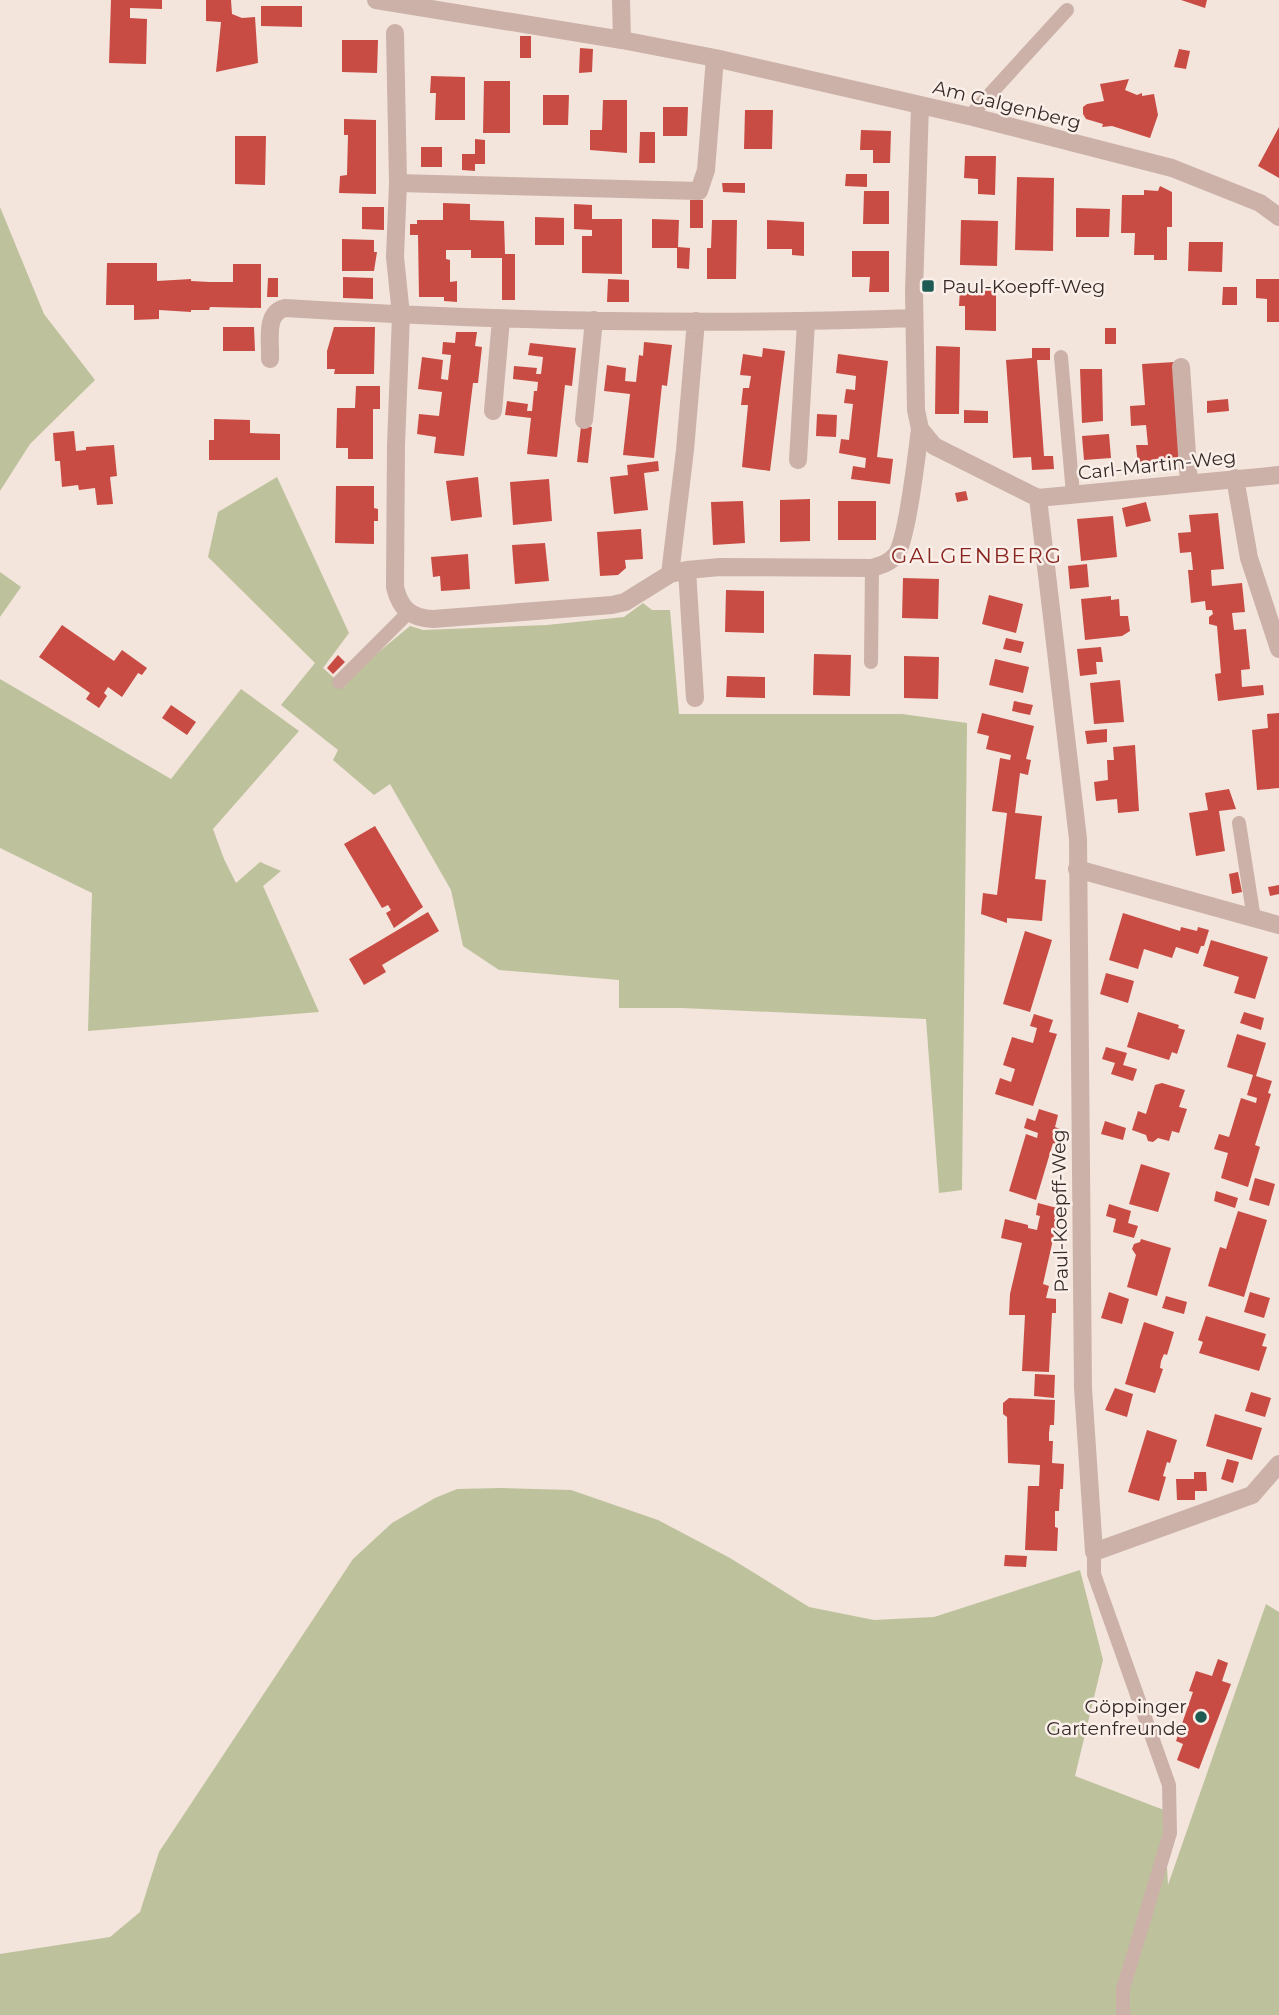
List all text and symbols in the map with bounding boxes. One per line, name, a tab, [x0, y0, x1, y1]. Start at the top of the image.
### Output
street label: Am Galgenberg	[931, 75, 1083, 135]
place label: Paul-Koepff-Weg	[942, 275, 1105, 298]
marker: Paul-Koepff-Weg	[920, 278, 936, 294]
street label: Carl-Martin-Weg	[1077, 445, 1237, 485]
district label: GALGENBERG	[891, 543, 1063, 568]
street label: Paul-Koepff-Weg	[1047, 1129, 1073, 1293]
place label: Göppinger Gartenfreunde	[1046, 1695, 1187, 1740]
marker: Göppinger Gartenfreunde	[1193, 1709, 1209, 1725]

